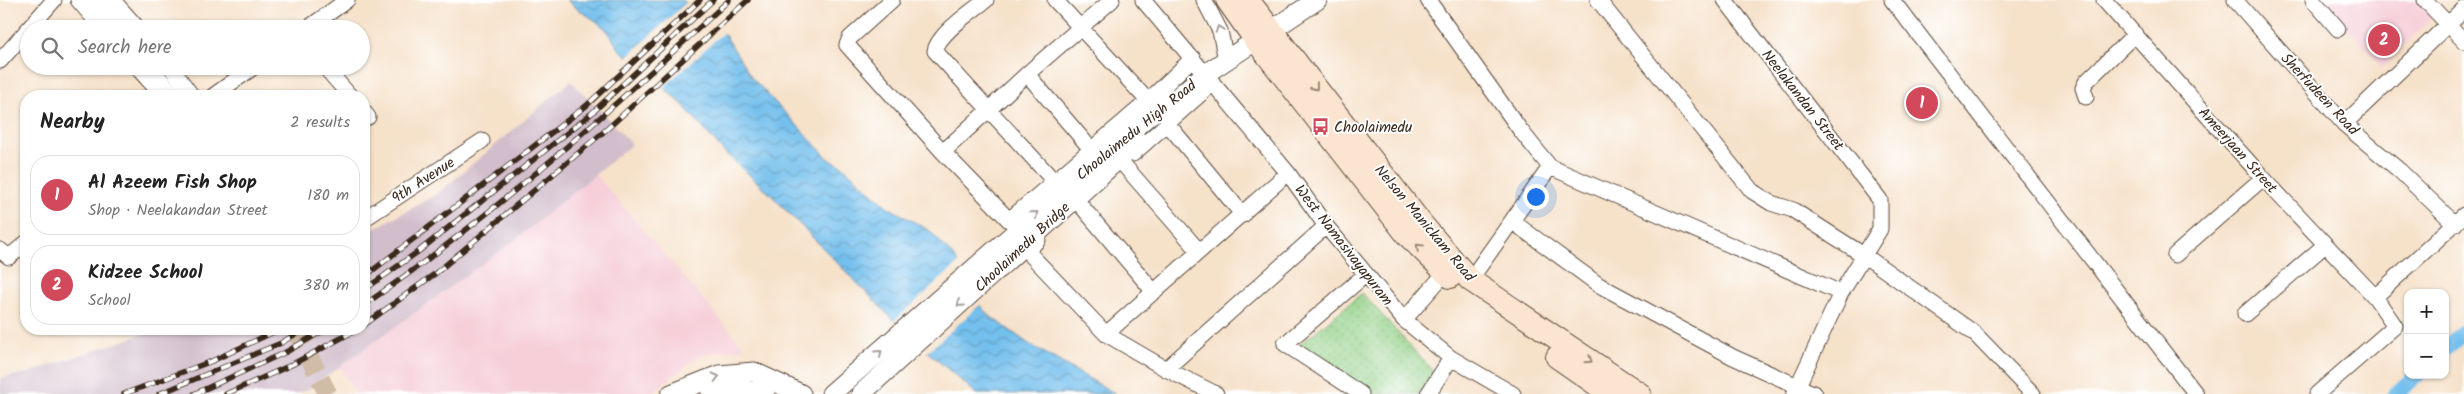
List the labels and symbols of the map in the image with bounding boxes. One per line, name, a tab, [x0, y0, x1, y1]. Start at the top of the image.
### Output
pin: 2	[2368, 21, 2400, 59]
one-way arrow	[1215, 25, 1225, 34]
street label: Neelakandan Street	[1755, 45, 1850, 157]
street label: Sherfudeen Road	[2274, 48, 2364, 142]
street label: Choolaimedu High Road	[1071, 74, 1203, 187]
one-way arrow	[1310, 81, 1318, 90]
pin: 1	[1906, 84, 1938, 122]
street label: Ameerjaan Street	[2192, 102, 2283, 200]
place label: Choolaimedu	[1334, 116, 1412, 140]
bus stop icon: Choolaimedu	[1310, 117, 1330, 137]
street label: 9th Avenue	[387, 151, 460, 210]
street label: Nelson Manickam Road	[1368, 160, 1481, 288]
street label: West Namasivayapuram	[1288, 180, 1398, 312]
your location	[1523, 184, 1549, 210]
street label: Choolaimedu Bridge	[969, 197, 1076, 299]
one-way arrow	[1029, 212, 1038, 220]
one-way arrow	[1416, 244, 1425, 253]
one-way arrow	[957, 298, 966, 307]
one-way arrow	[873, 350, 882, 359]
one-way arrow	[1583, 354, 1592, 363]
one-way arrow	[712, 372, 721, 383]

